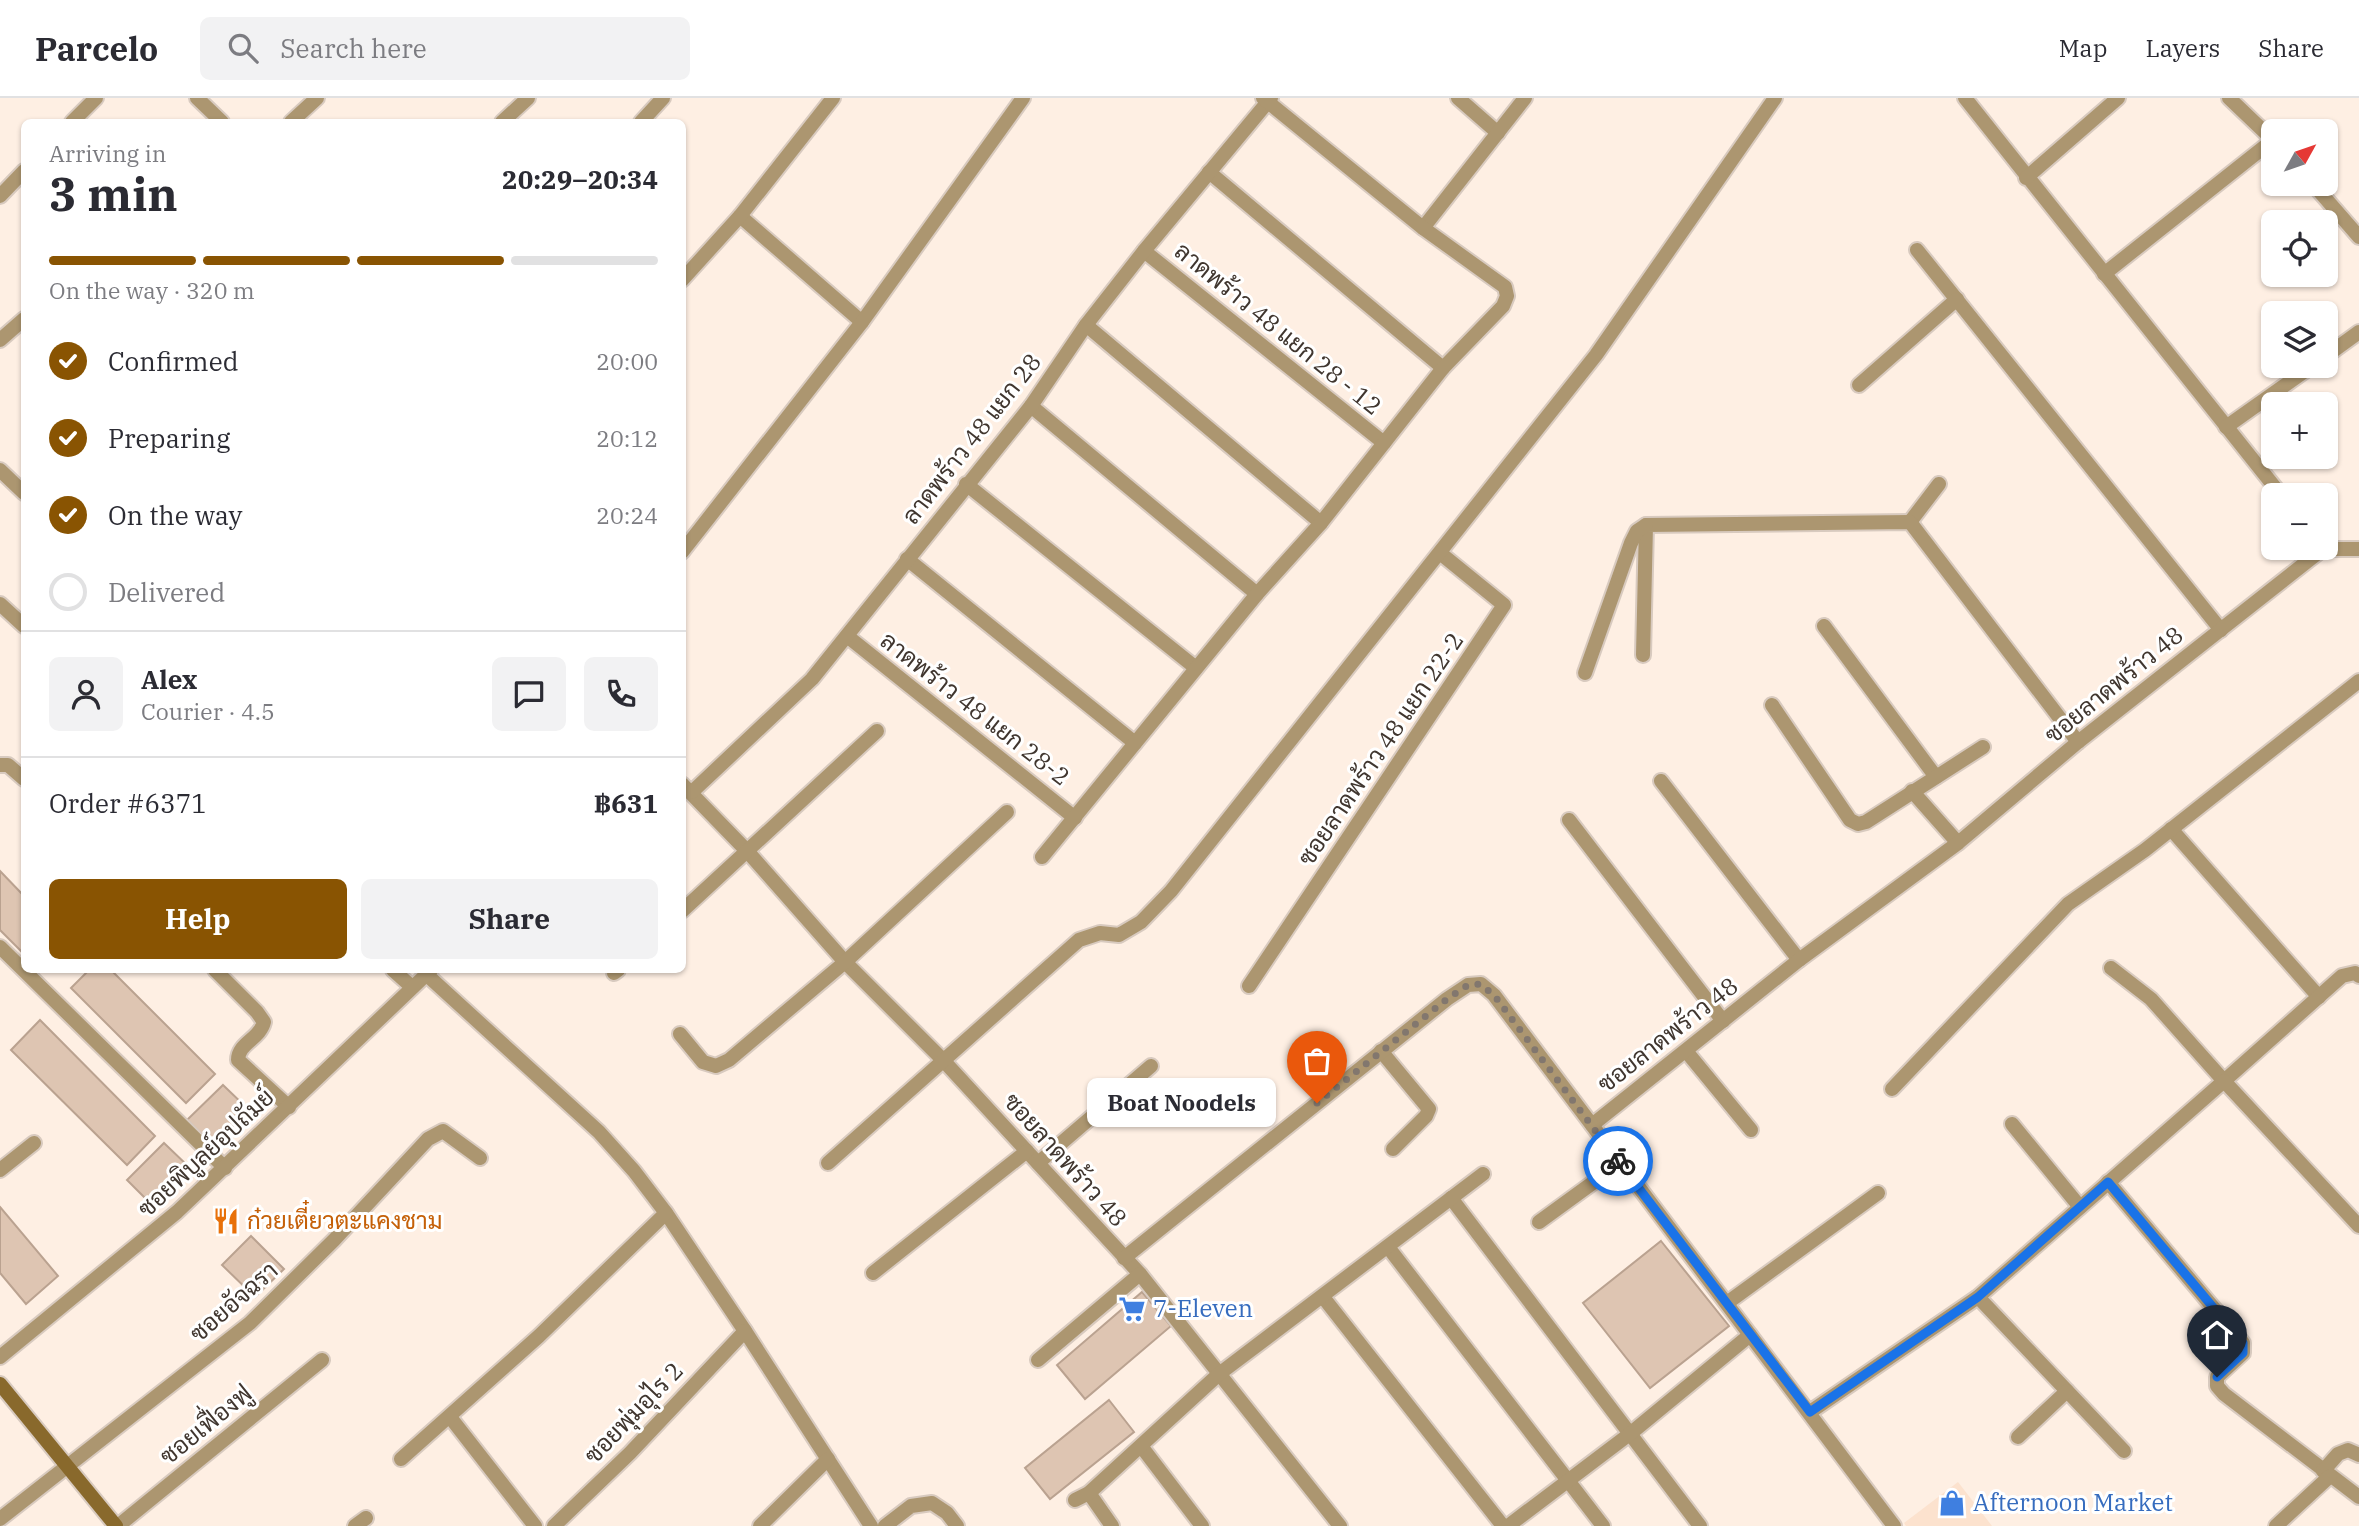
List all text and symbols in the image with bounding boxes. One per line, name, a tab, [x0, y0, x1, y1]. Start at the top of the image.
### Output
search box	[200, 17, 690, 80]
text: Parcelo	[35, 27, 158, 70]
icon: search	[224, 29, 262, 67]
text: Search here	[280, 31, 427, 65]
text: Map	[2059, 32, 2107, 64]
text: Layers	[2145, 32, 2220, 64]
text: Share	[2258, 32, 2324, 64]
north arrow	[2261, 119, 2338, 196]
map controls	[2261, 119, 2338, 560]
text: Arriving in	[49, 138, 166, 168]
text: 20:29–20:34	[502, 162, 658, 196]
text: 3 min	[49, 164, 178, 224]
button: locate	[2261, 210, 2338, 287]
street label: ลาดพร้าว 48 แยก 28 - 12	[1168, 235, 1389, 422]
text: On the way · 320 m	[49, 275, 255, 305]
button: layers	[2261, 301, 2338, 378]
icon: check	[49, 342, 87, 380]
text: Confirmed	[108, 344, 239, 378]
text: 20:00	[596, 346, 658, 376]
street label: ลาดพร้าว 48 แยก 28	[894, 346, 1048, 530]
button: +	[2261, 392, 2338, 469]
icon: check	[49, 419, 87, 457]
text: Preparing	[108, 421, 230, 455]
text: 20:12	[596, 423, 658, 453]
button: −	[2261, 483, 2338, 560]
icon: check	[49, 496, 87, 534]
text: On the way	[108, 498, 242, 532]
text: 20:24	[596, 500, 658, 530]
text: Delivered	[108, 575, 225, 609]
street label: ซอยลาดพร้าว 48	[2037, 618, 2189, 750]
street label: ลาดพร้าว 48 แยก 28-2	[874, 624, 1077, 792]
street label: ซอยลาดพร้าว 48 แยก 22-2	[1290, 626, 1470, 871]
button: person	[49, 657, 123, 731]
button: chat	[492, 657, 566, 731]
button: phone	[584, 657, 658, 731]
text: Alex	[141, 662, 197, 696]
text: Courier · 4.5	[141, 696, 275, 726]
text: Order #6371	[49, 786, 207, 820]
text: ฿631	[594, 786, 658, 820]
button: Help	[49, 879, 347, 959]
button: Share	[361, 879, 658, 959]
street label: ซอยลาดพร้าว 48	[1591, 969, 1744, 1099]
pin	[1287, 1031, 1347, 1103]
icon: bag	[1298, 1042, 1336, 1080]
callout: Boat Noodels	[1086, 1079, 1275, 1128]
street label: ซอยพิบูลย์อุปถัมย์	[130, 1081, 282, 1225]
street label: ซอยลาดพร้าว 48	[997, 1086, 1134, 1233]
text: Boat Noodels	[1107, 1087, 1256, 1117]
courier	[1583, 1126, 1653, 1196]
icon: bike	[1599, 1142, 1637, 1180]
place label: ก๋วยเตี๋ยวตะแคงชาม	[247, 1199, 442, 1236]
restaurant icon: ก๋วยเตี๋ยวตะแคงชาม	[211, 1206, 241, 1236]
street label: ซอยอัจฉรา	[182, 1254, 284, 1348]
place label: 7-Eleven	[1153, 1292, 1253, 1324]
supermarket icon: 7-Eleven	[1117, 1294, 1147, 1324]
pin	[2187, 1305, 2247, 1377]
icon: home	[2198, 1316, 2236, 1354]
street label: ซอยพุ่มอุไร 2	[577, 1355, 691, 1471]
street label: ซอยเฟื่องฟู	[150, 1374, 259, 1473]
place label: Afternoon Market	[1973, 1486, 2173, 1518]
shop icon: Afternoon Market	[1937, 1488, 1967, 1518]

